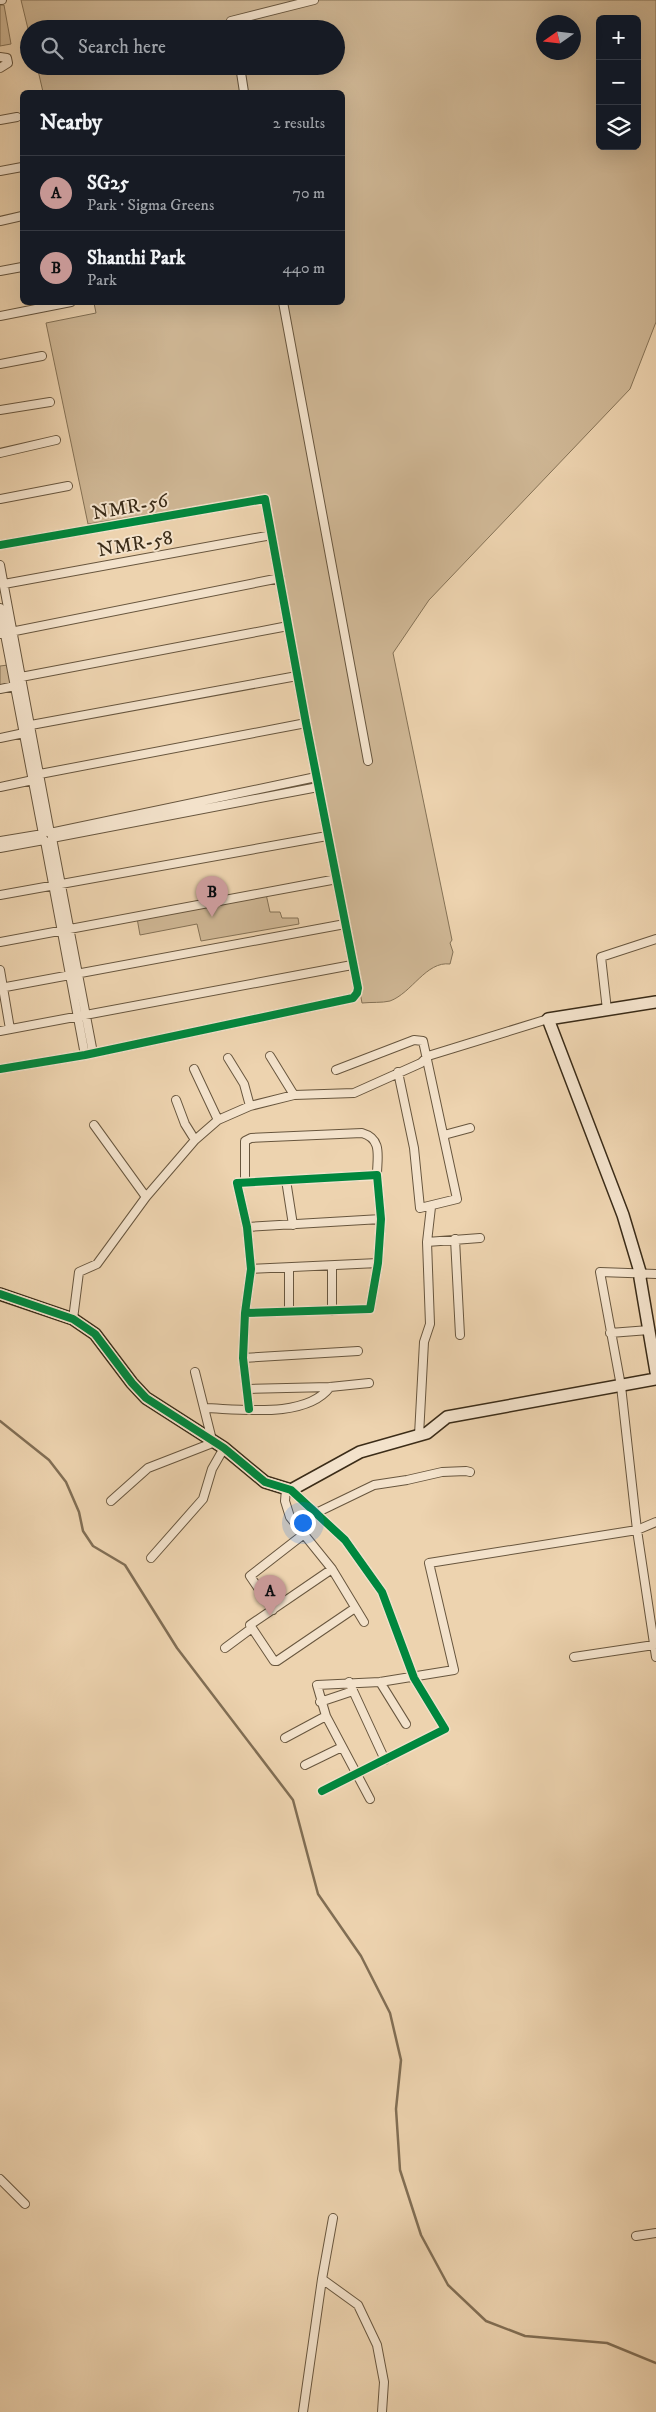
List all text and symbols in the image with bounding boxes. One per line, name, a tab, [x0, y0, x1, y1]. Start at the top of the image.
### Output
north arrow	[536, 15, 581, 60]
map controls	[596, 15, 641, 150]
button: +	[596, 15, 641, 60]
search box	[20, 20, 345, 75]
icon: search	[38, 34, 66, 62]
text: Search here	[78, 36, 166, 59]
button: −	[596, 60, 641, 105]
button: layers	[596, 105, 641, 150]
text: Nearby	[40, 110, 102, 136]
text: 2 results	[273, 113, 325, 133]
text: SG25	[87, 172, 129, 195]
text: A	[51, 183, 61, 203]
text: 70 m	[293, 183, 325, 203]
text: Park · Sigma Greens	[87, 195, 214, 215]
text: Shanthi Park	[87, 247, 185, 270]
text: B	[51, 258, 61, 278]
text: 440 m	[283, 258, 325, 278]
text: Park	[87, 270, 117, 290]
street label: NMR-56	[90, 488, 171, 526]
street label: NMR-58	[96, 526, 175, 563]
pin: B	[196, 876, 228, 917]
your location	[290, 1510, 316, 1536]
pin: A	[254, 1575, 286, 1616]

